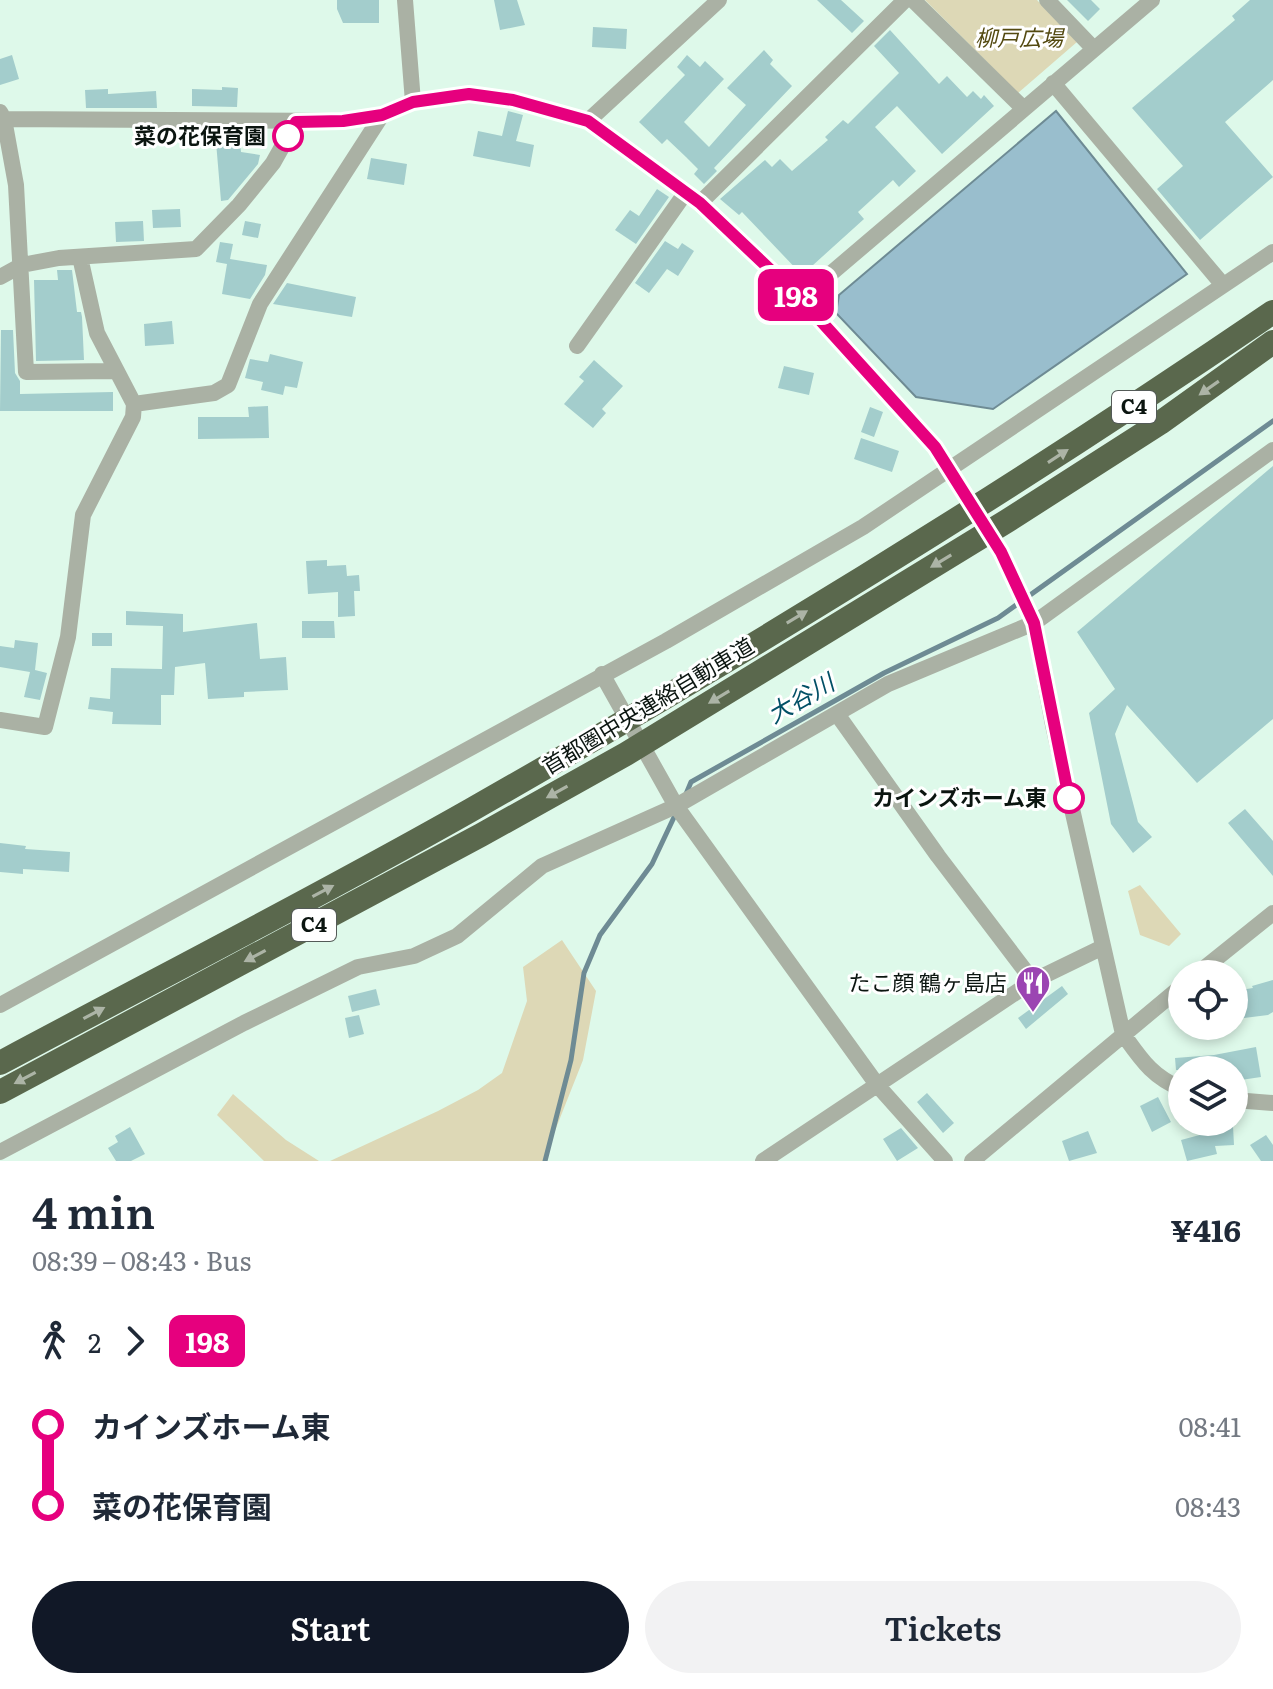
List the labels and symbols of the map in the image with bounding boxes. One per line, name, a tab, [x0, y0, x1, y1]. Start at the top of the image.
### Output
park label: 柳戸広場	[975, 20, 1066, 53]
place label: 菜の花保育園	[134, 118, 266, 151]
marker: 菜の花保育園	[273, 121, 303, 151]
line badge: 198	[750, 269, 842, 321]
one-way arrow	[1199, 380, 1220, 395]
road number: C4	[1112, 391, 1156, 423]
one-way arrow	[1047, 449, 1068, 464]
one-way arrow	[930, 554, 951, 569]
one-way arrow	[786, 610, 808, 624]
street label: 首都圏中央連絡自動車道	[535, 628, 759, 781]
water label: 大谷川	[760, 662, 842, 730]
one-way arrow	[708, 690, 730, 704]
place label: カインズホーム東	[872, 780, 1047, 813]
marker: カインズホーム東	[1054, 783, 1084, 813]
one-way arrow	[546, 785, 569, 799]
one-way arrow	[312, 885, 335, 898]
road number: C4	[292, 909, 336, 941]
one-way arrow	[244, 948, 266, 962]
restaurant icon: たこ顔 鶴ヶ島店	[1014, 964, 1052, 1014]
place label: たこ顔 鶴ヶ島店	[849, 965, 1007, 998]
one-way arrow	[82, 1006, 105, 1020]
one-way arrow	[14, 1072, 37, 1085]

